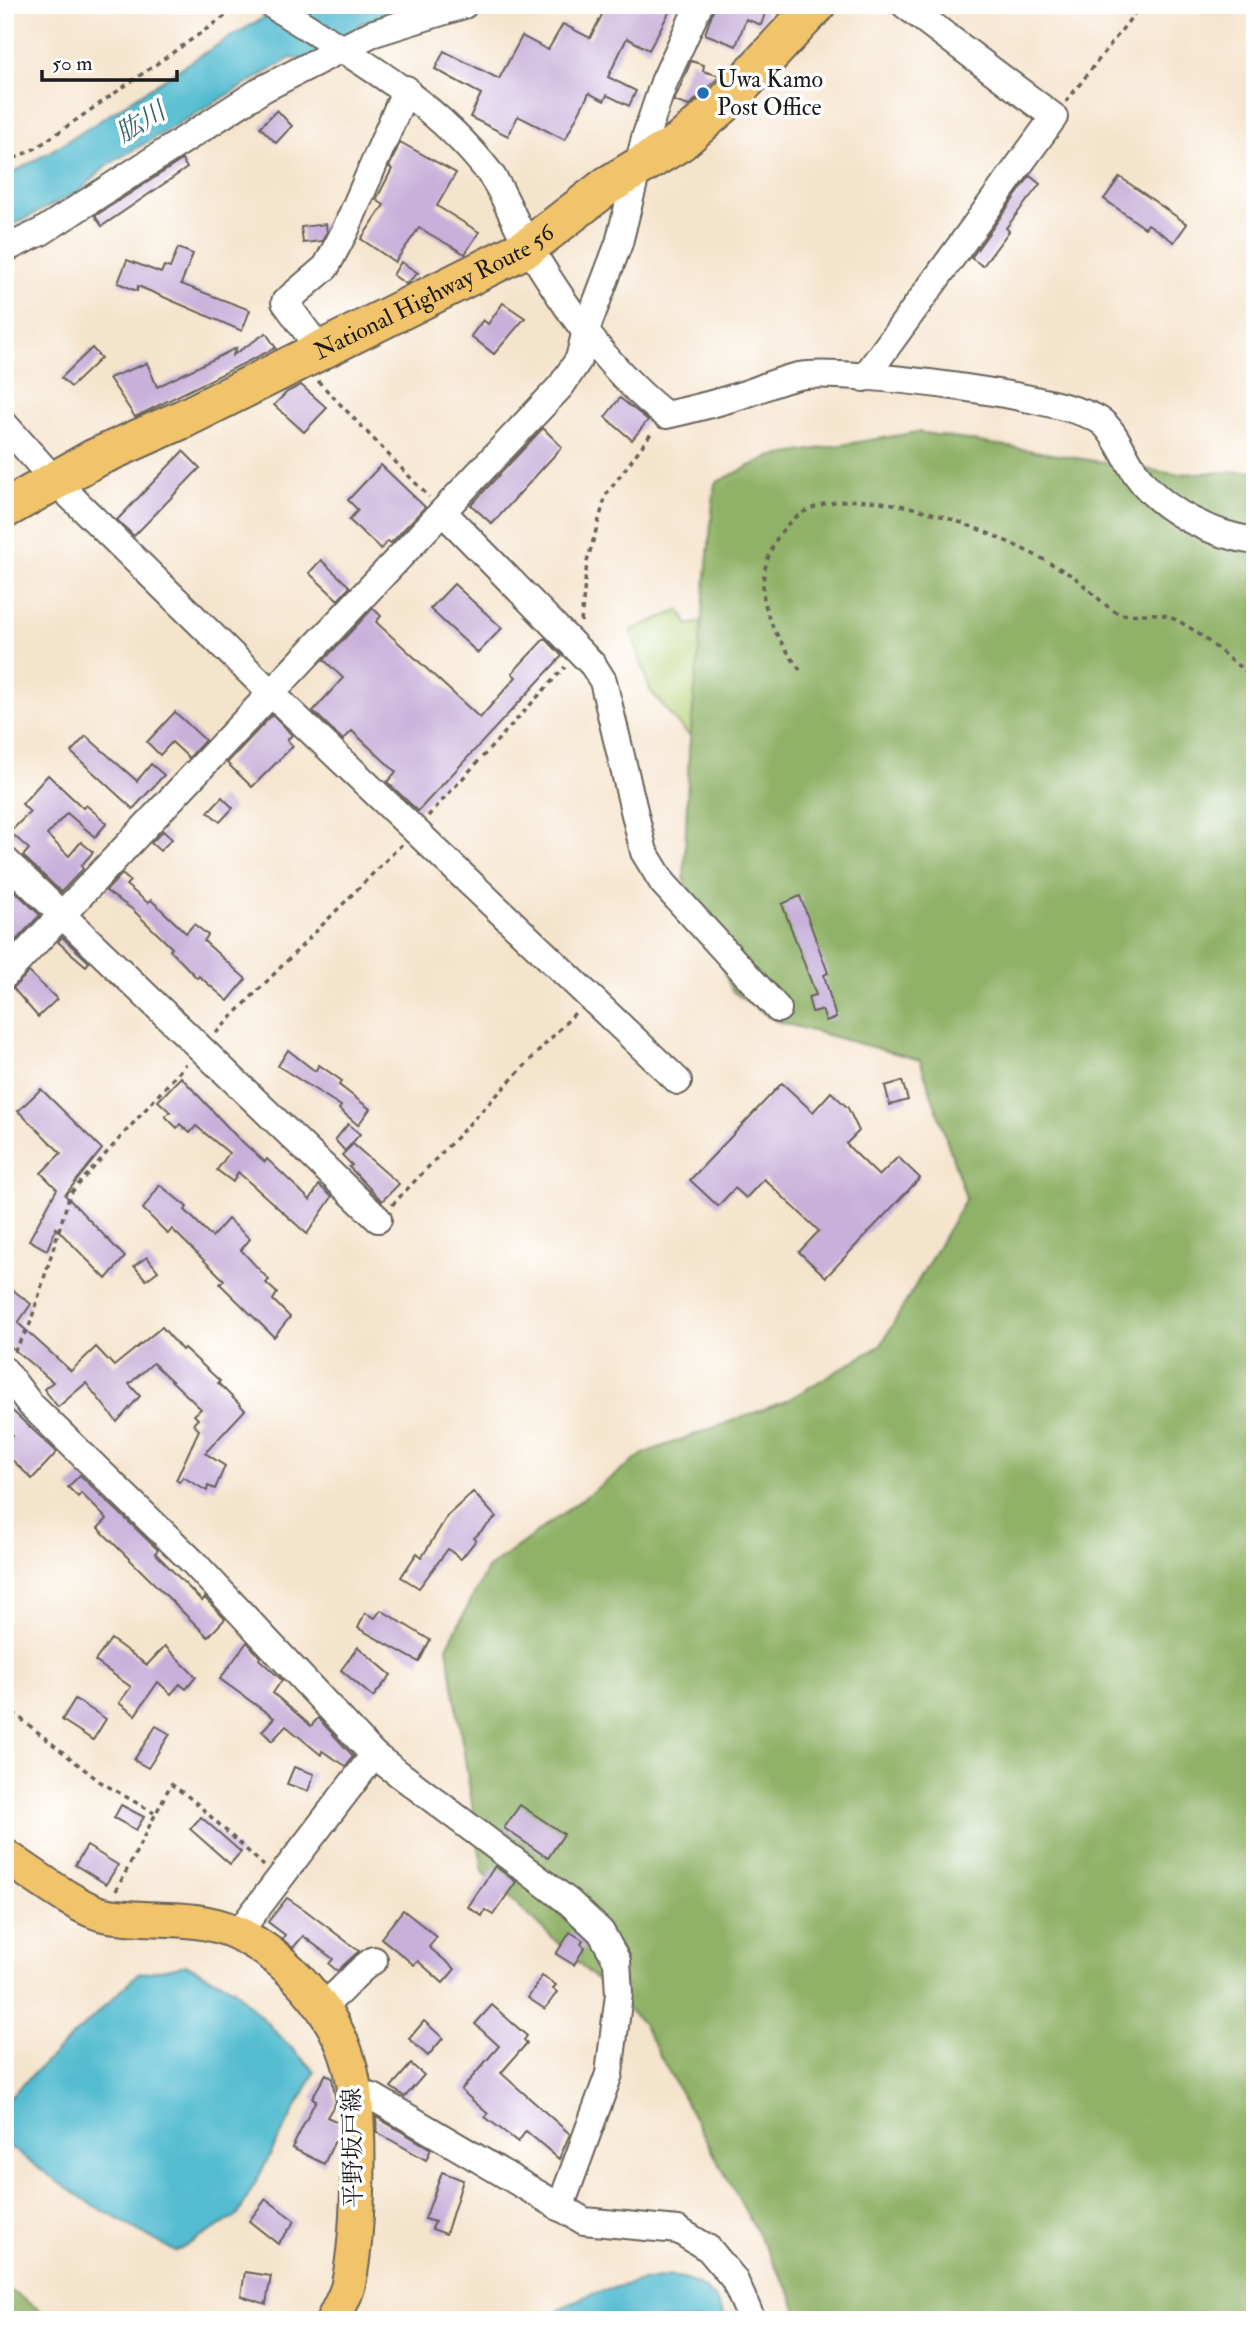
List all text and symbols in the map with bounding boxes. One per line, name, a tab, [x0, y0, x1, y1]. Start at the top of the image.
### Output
scale bar	[42, 38, 177, 82]
text: 50 m	[52, 50, 93, 77]
place label: Uwa Kamo Post Office	[717, 64, 823, 123]
marker: Uwa Kamo Post Office	[695, 85, 711, 101]
water label: 肱川	[110, 94, 174, 150]
street label: National Highway Route 56	[309, 216, 562, 367]
street label: 平野坂戸線	[336, 2088, 370, 2208]

